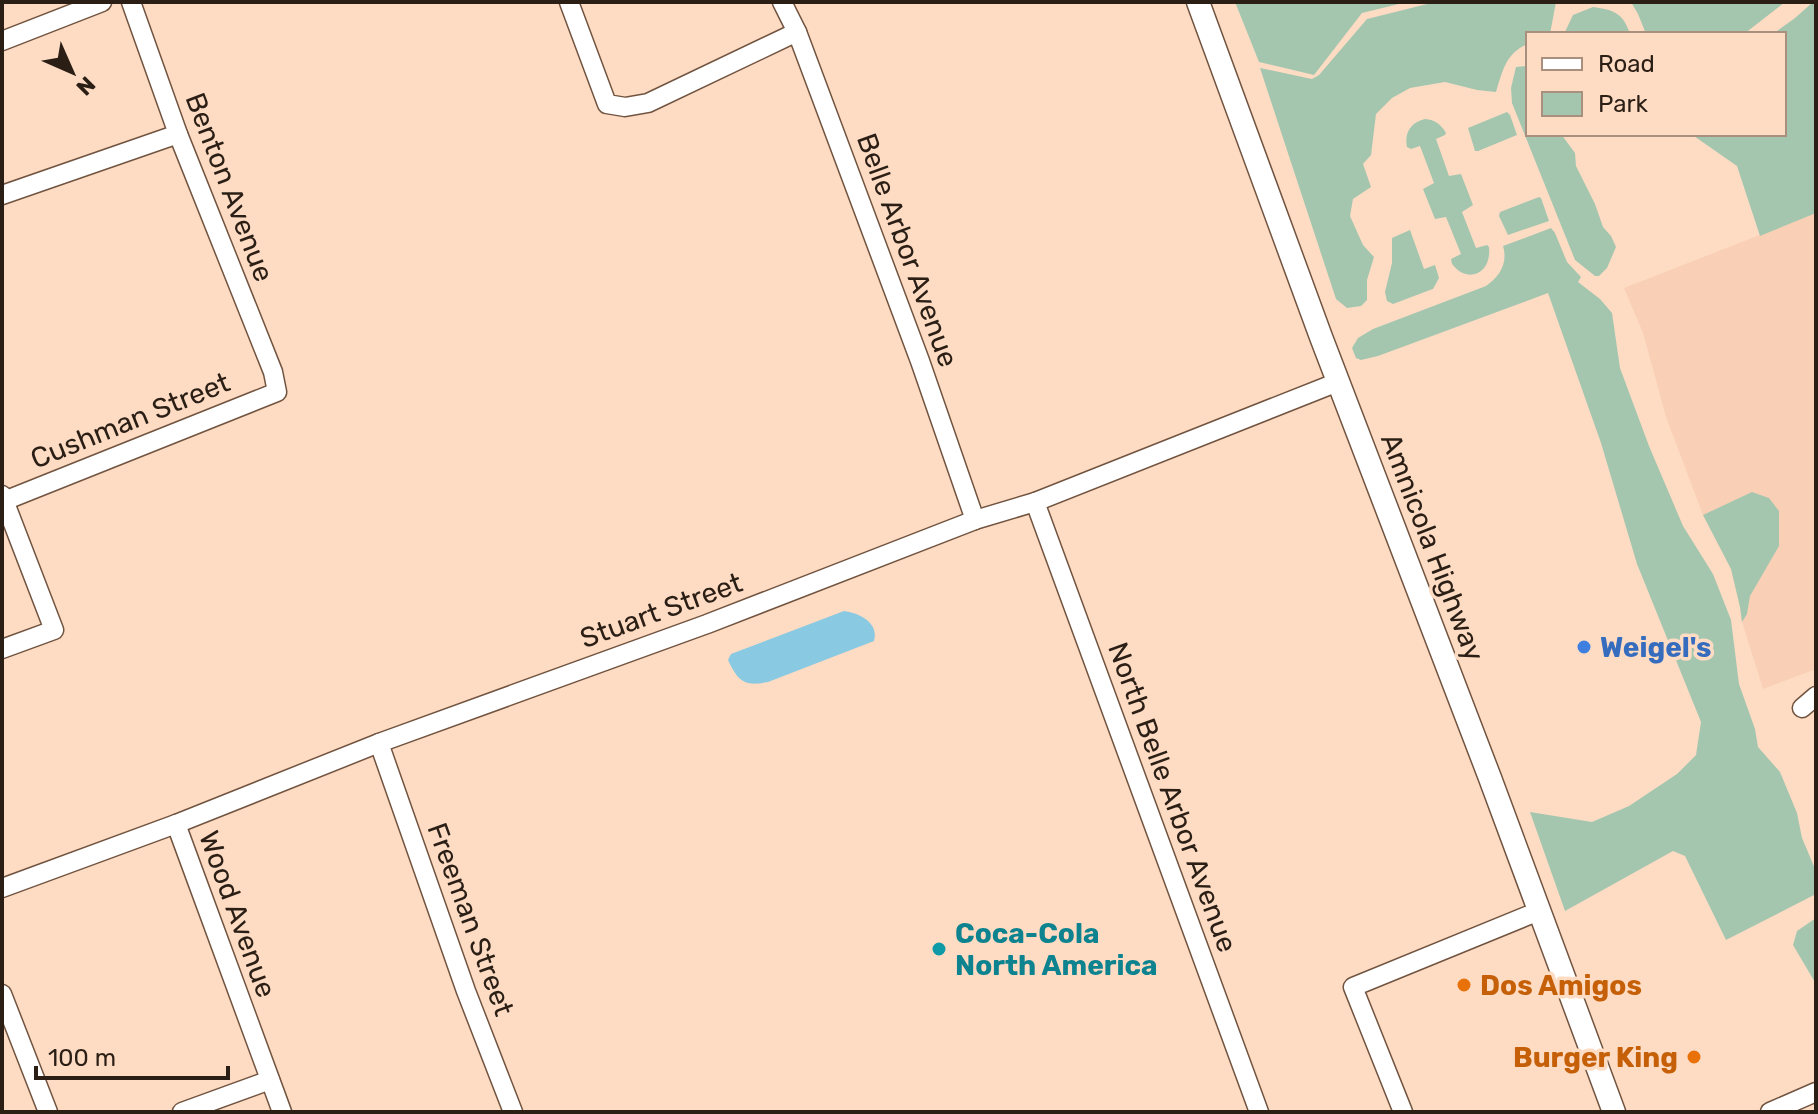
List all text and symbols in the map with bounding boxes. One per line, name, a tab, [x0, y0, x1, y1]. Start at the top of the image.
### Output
north arrow	[32, 32, 112, 112]
legend	[1526, 32, 1786, 136]
text: Road	[1598, 50, 1655, 78]
text: N	[71, 71, 101, 101]
street label: Benton Avenue	[178, 88, 281, 286]
text: Park	[1598, 90, 1649, 118]
street label: Belle Arbor Avenue	[850, 129, 965, 371]
street label: Cushman Street	[26, 365, 235, 475]
street label: Amnicola Highway	[1374, 429, 1491, 666]
street label: Stuart Street	[576, 566, 747, 655]
place label: Weigel's	[1600, 631, 1712, 664]
street label: North Belle Arbor Avenue	[1101, 638, 1244, 957]
marker: Weigel's	[1575, 638, 1593, 656]
street label: Freeman Street	[420, 818, 521, 1020]
street label: Wood Avenue	[192, 826, 283, 1002]
place label: Coca-Cola North America	[955, 917, 1158, 982]
marker: Coca-Cola North America	[930, 940, 948, 958]
place label: Dos Amigos	[1480, 969, 1642, 1002]
marker: Dos Amigos	[1455, 976, 1473, 994]
scale bar	[36, 1030, 228, 1080]
place label: Burger King	[1513, 1041, 1678, 1074]
text: 100 m	[48, 1044, 116, 1072]
marker: Burger King	[1685, 1048, 1703, 1066]

